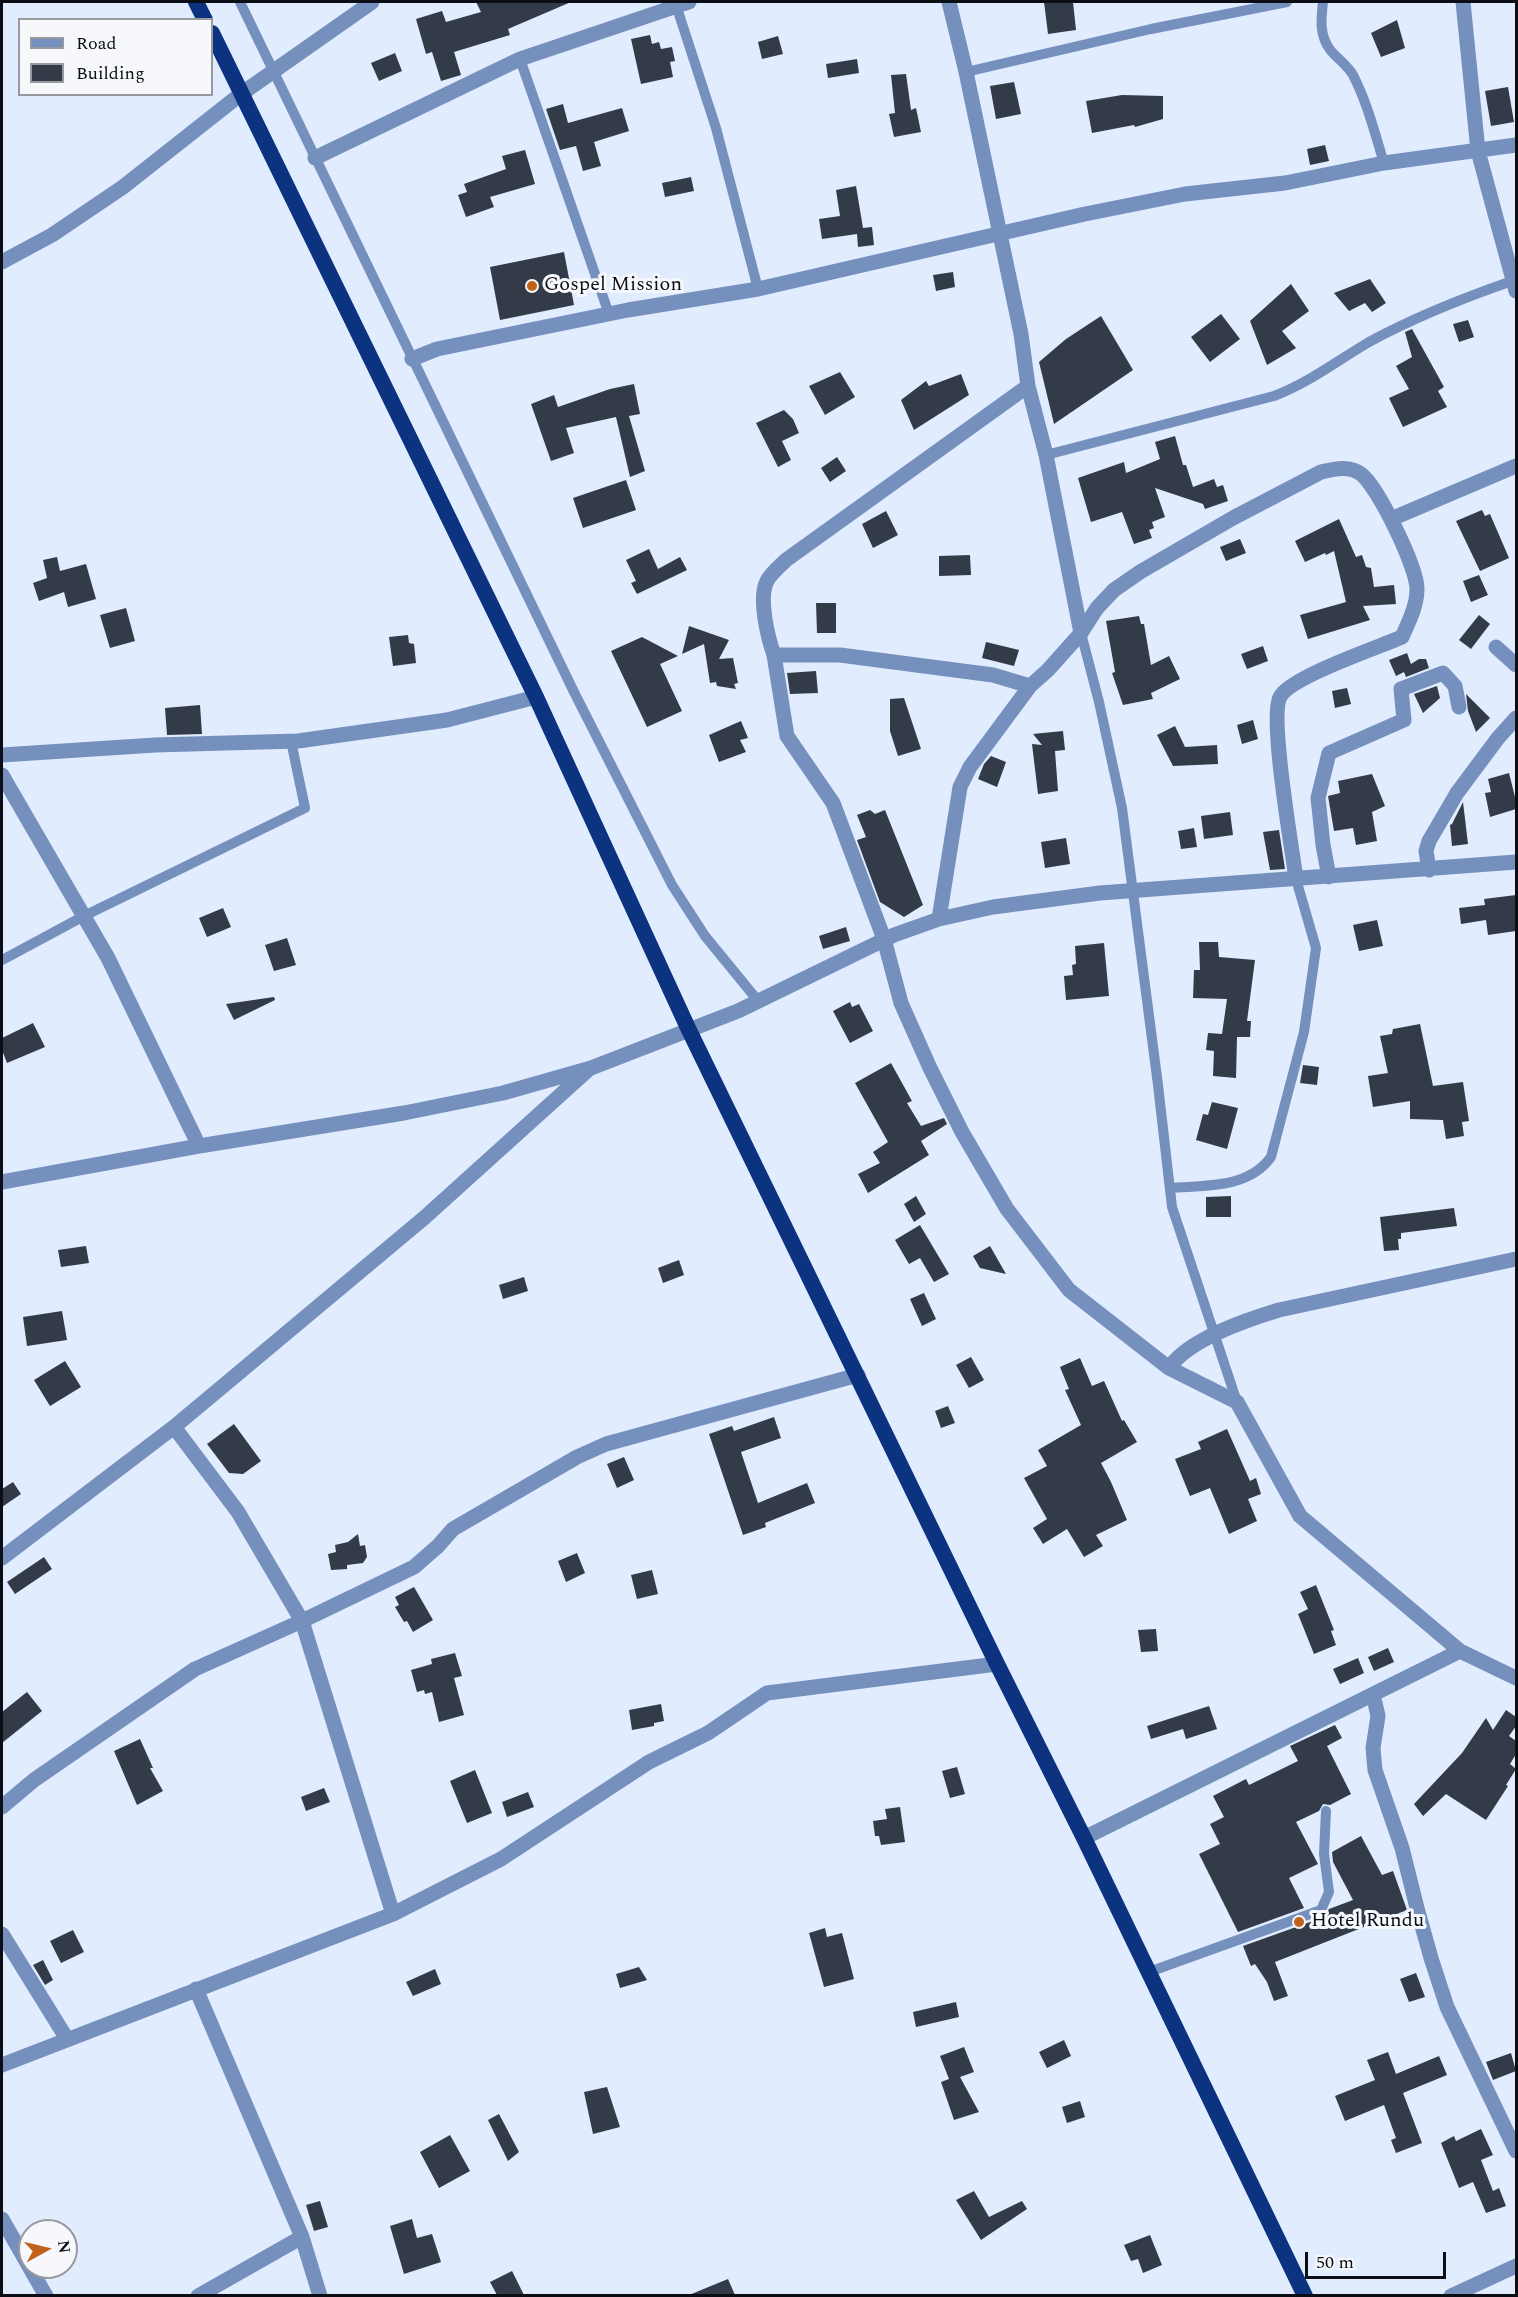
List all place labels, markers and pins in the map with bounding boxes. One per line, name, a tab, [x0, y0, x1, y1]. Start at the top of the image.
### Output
place label: Gospel Mission	[544, 274, 682, 298]
marker: Gospel Mission	[525, 279, 539, 293]
place label: Hotel Rundu	[1311, 1910, 1424, 1934]
marker: Hotel Rundu	[1292, 1915, 1306, 1929]

